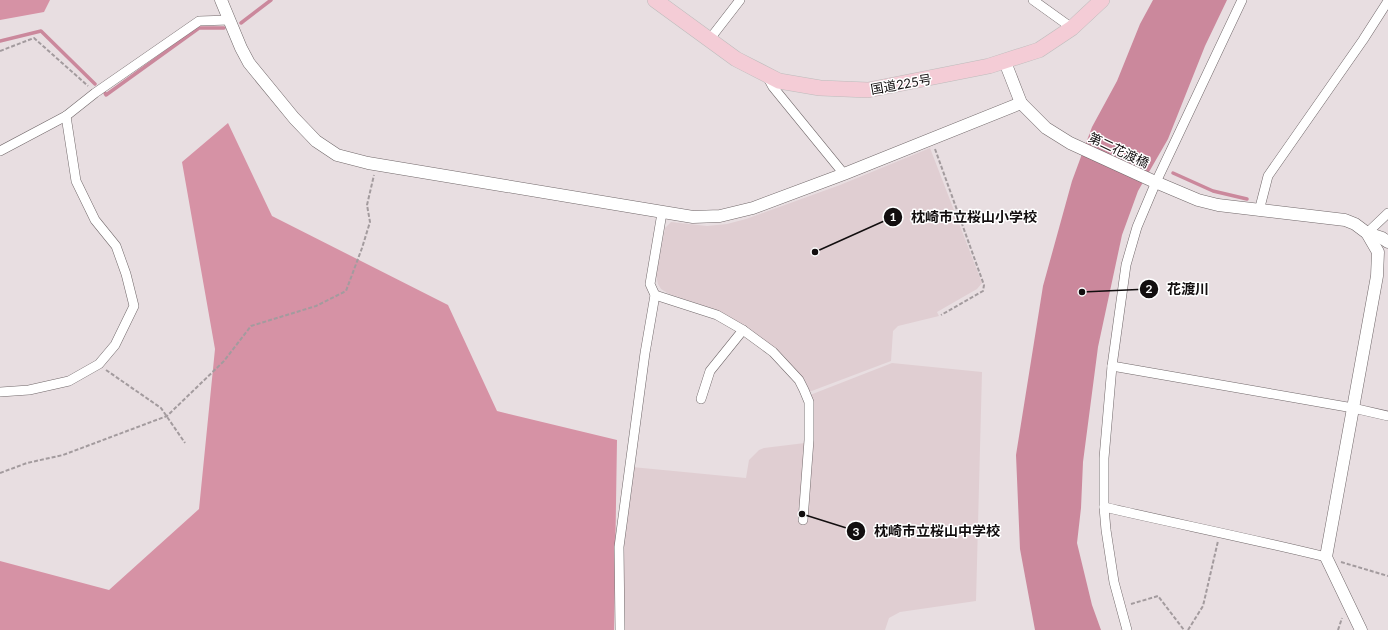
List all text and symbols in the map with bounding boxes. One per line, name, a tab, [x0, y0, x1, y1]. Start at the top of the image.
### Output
street label: 国道225号	[869, 71, 933, 97]
street label: 第二花渡橋	[1086, 129, 1152, 171]
callout: 枕崎市立桜山小学校	[883, 204, 1045, 230]
text: 枕崎市立桜山小学校	[911, 208, 1037, 225]
text: 1	[890, 209, 897, 224]
callout: 花渡川	[1139, 276, 1217, 302]
text: 花渡川	[1167, 280, 1209, 297]
text: 2	[1146, 281, 1153, 296]
callout: 枕崎市立桜山中学校	[846, 518, 1008, 544]
text: 枕崎市立桜山中学校	[874, 522, 1000, 539]
text: 3	[853, 524, 860, 539]

